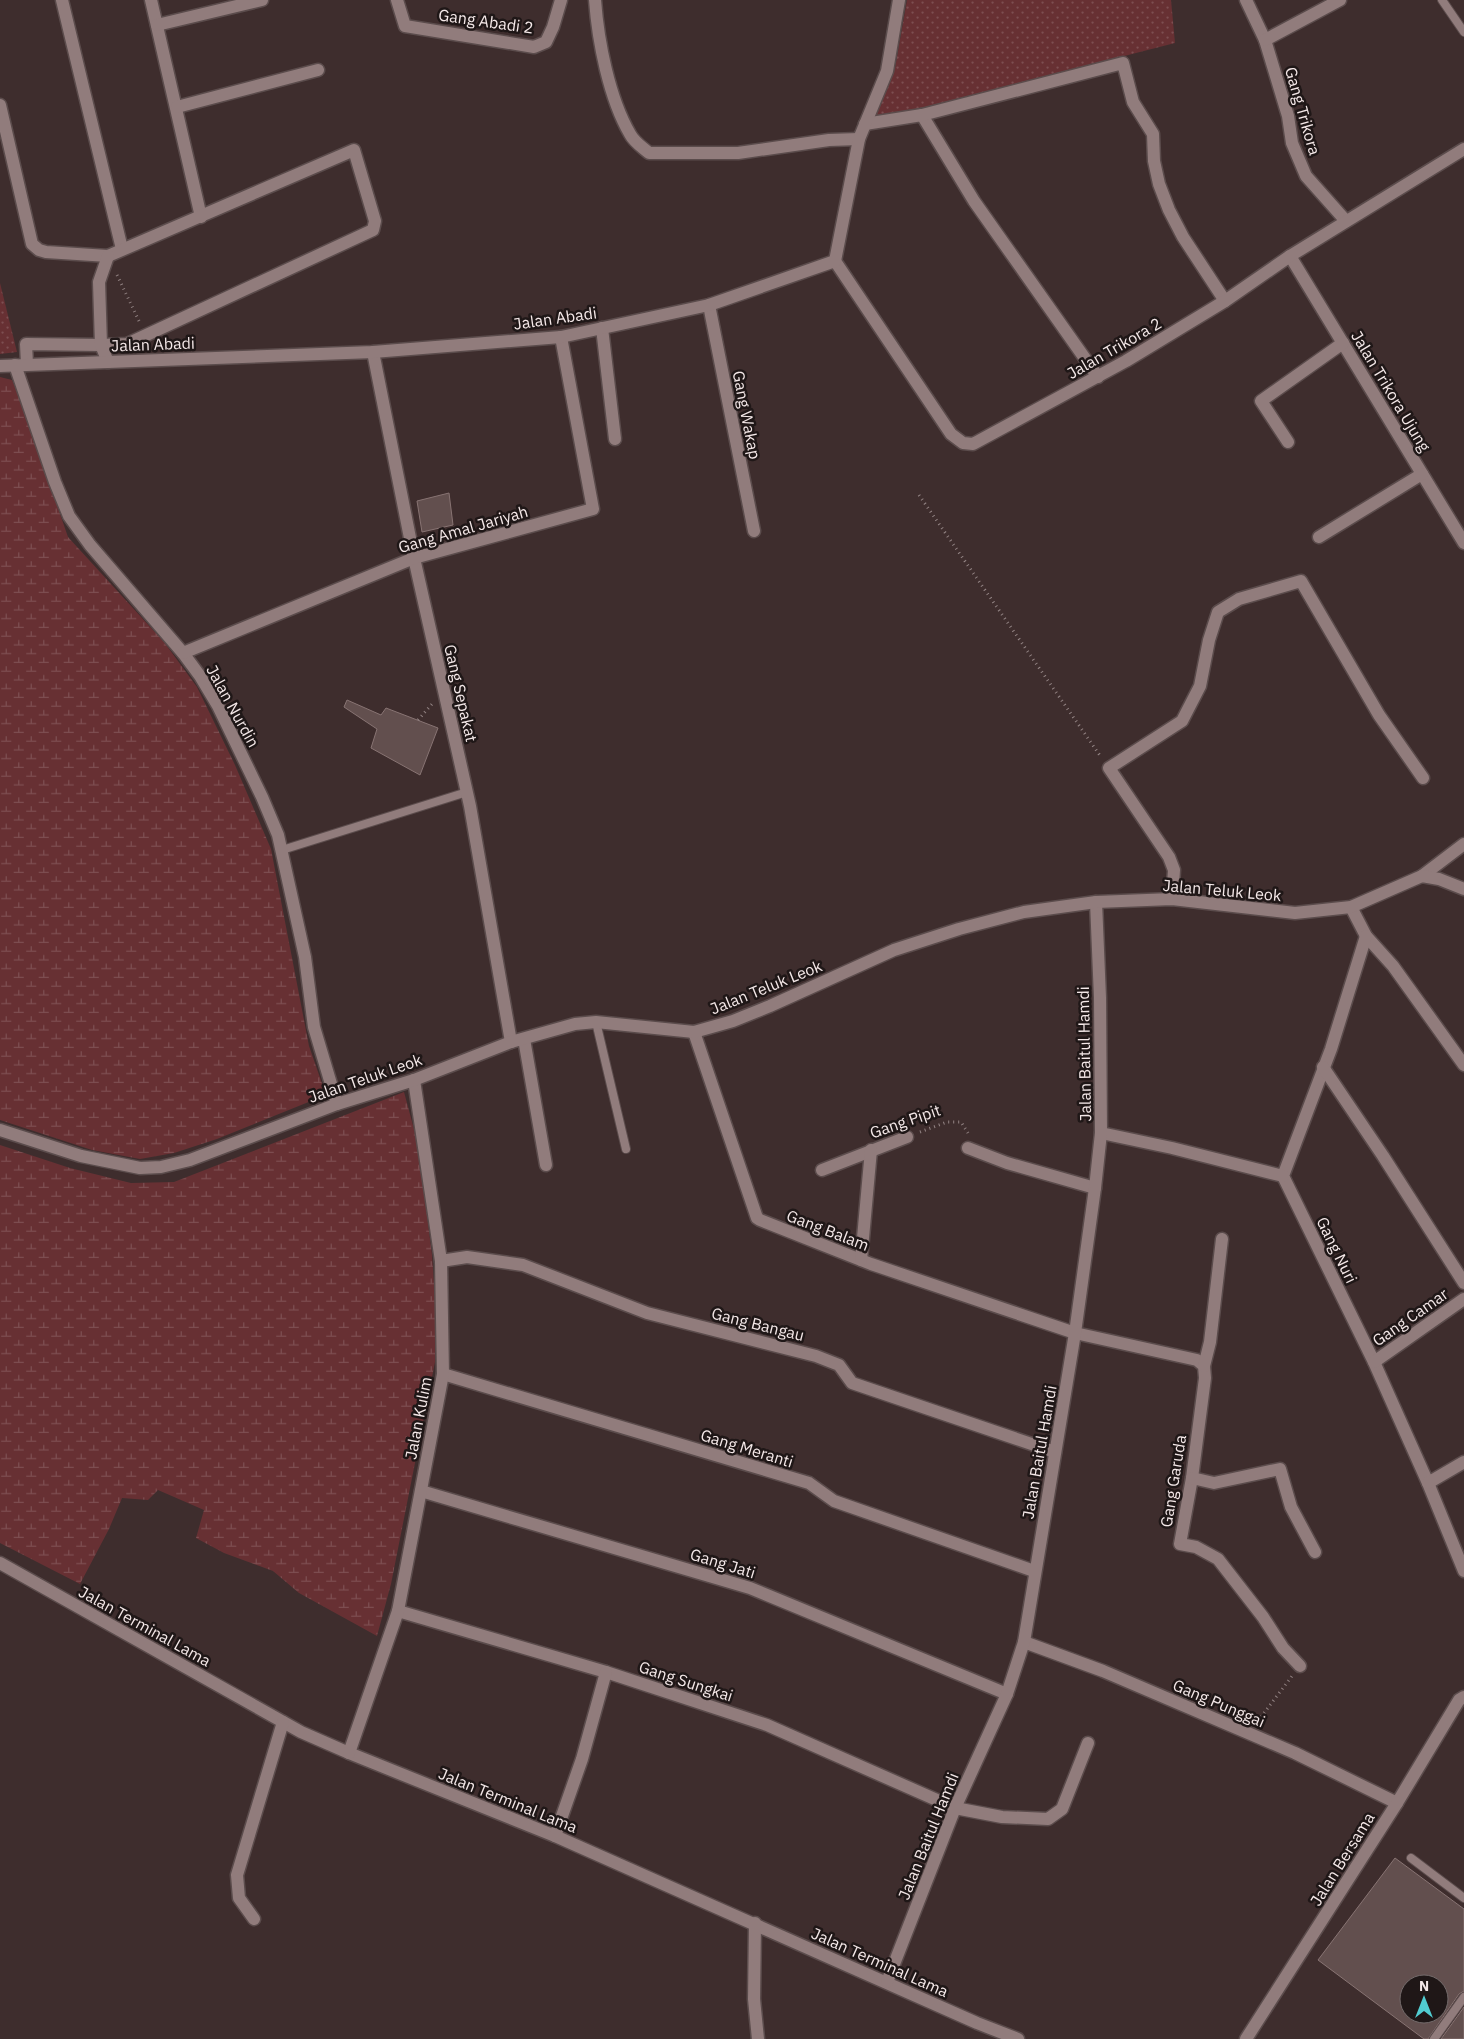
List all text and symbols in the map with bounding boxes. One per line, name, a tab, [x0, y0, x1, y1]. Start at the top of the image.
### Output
street label: Gang Abadi 2	[437, 4, 535, 38]
street label: Gang Trikora	[1281, 65, 1325, 158]
street label: Jalan Abadi	[512, 302, 598, 334]
street label: Jalan Trikora 2	[1063, 313, 1165, 383]
street label: Jalan Trikora Ujung	[1347, 327, 1435, 456]
street label: Jalan Abadi	[111, 333, 195, 355]
street label: Gang Wakap	[729, 369, 765, 461]
street label: Gang Amal Jariyah	[396, 501, 530, 557]
street label: Gang Sepakat	[440, 642, 482, 744]
street label: Jalan Nurdin	[202, 661, 264, 751]
street label: Jalan Teluk Leok	[1162, 875, 1283, 905]
street label: Jalan Teluk Leok	[707, 955, 825, 1019]
street label: Jalan Baitul Hamdi	[1073, 986, 1095, 1122]
street label: Jalan Teluk Leok	[305, 1049, 425, 1107]
street label: Gang Pipit	[867, 1100, 943, 1142]
street label: Gang Balam	[784, 1205, 872, 1255]
street label: Gang Nuri	[1312, 1214, 1362, 1286]
street label: Gang Camar	[1368, 1284, 1452, 1350]
street label: Gang Bangau	[709, 1303, 807, 1345]
street label: Jalan Kulim	[400, 1375, 436, 1461]
street label: Jalan Baitul Hamdi	[1017, 1384, 1061, 1520]
street label: Gang Meranti	[698, 1424, 796, 1472]
street label: Gang Garuda	[1156, 1433, 1190, 1529]
street label: Gang Jati	[688, 1544, 758, 1582]
street label: Jalan Terminal Lama	[75, 1581, 215, 1671]
street label: Gang Sungkai	[636, 1656, 736, 1706]
street label: Gang Punggai	[1170, 1675, 1268, 1731]
street label: Jalan Terminal Lama	[436, 1763, 581, 1837]
street label: Jalan Baitul Hamdi	[893, 1769, 963, 1903]
street label: Jalan Bersama	[1305, 1808, 1379, 1909]
street label: Jalan Terminal Lama	[808, 1923, 952, 2001]
north arrow	[1399, 1974, 1449, 2024]
text: N	[1419, 1977, 1429, 1995]

